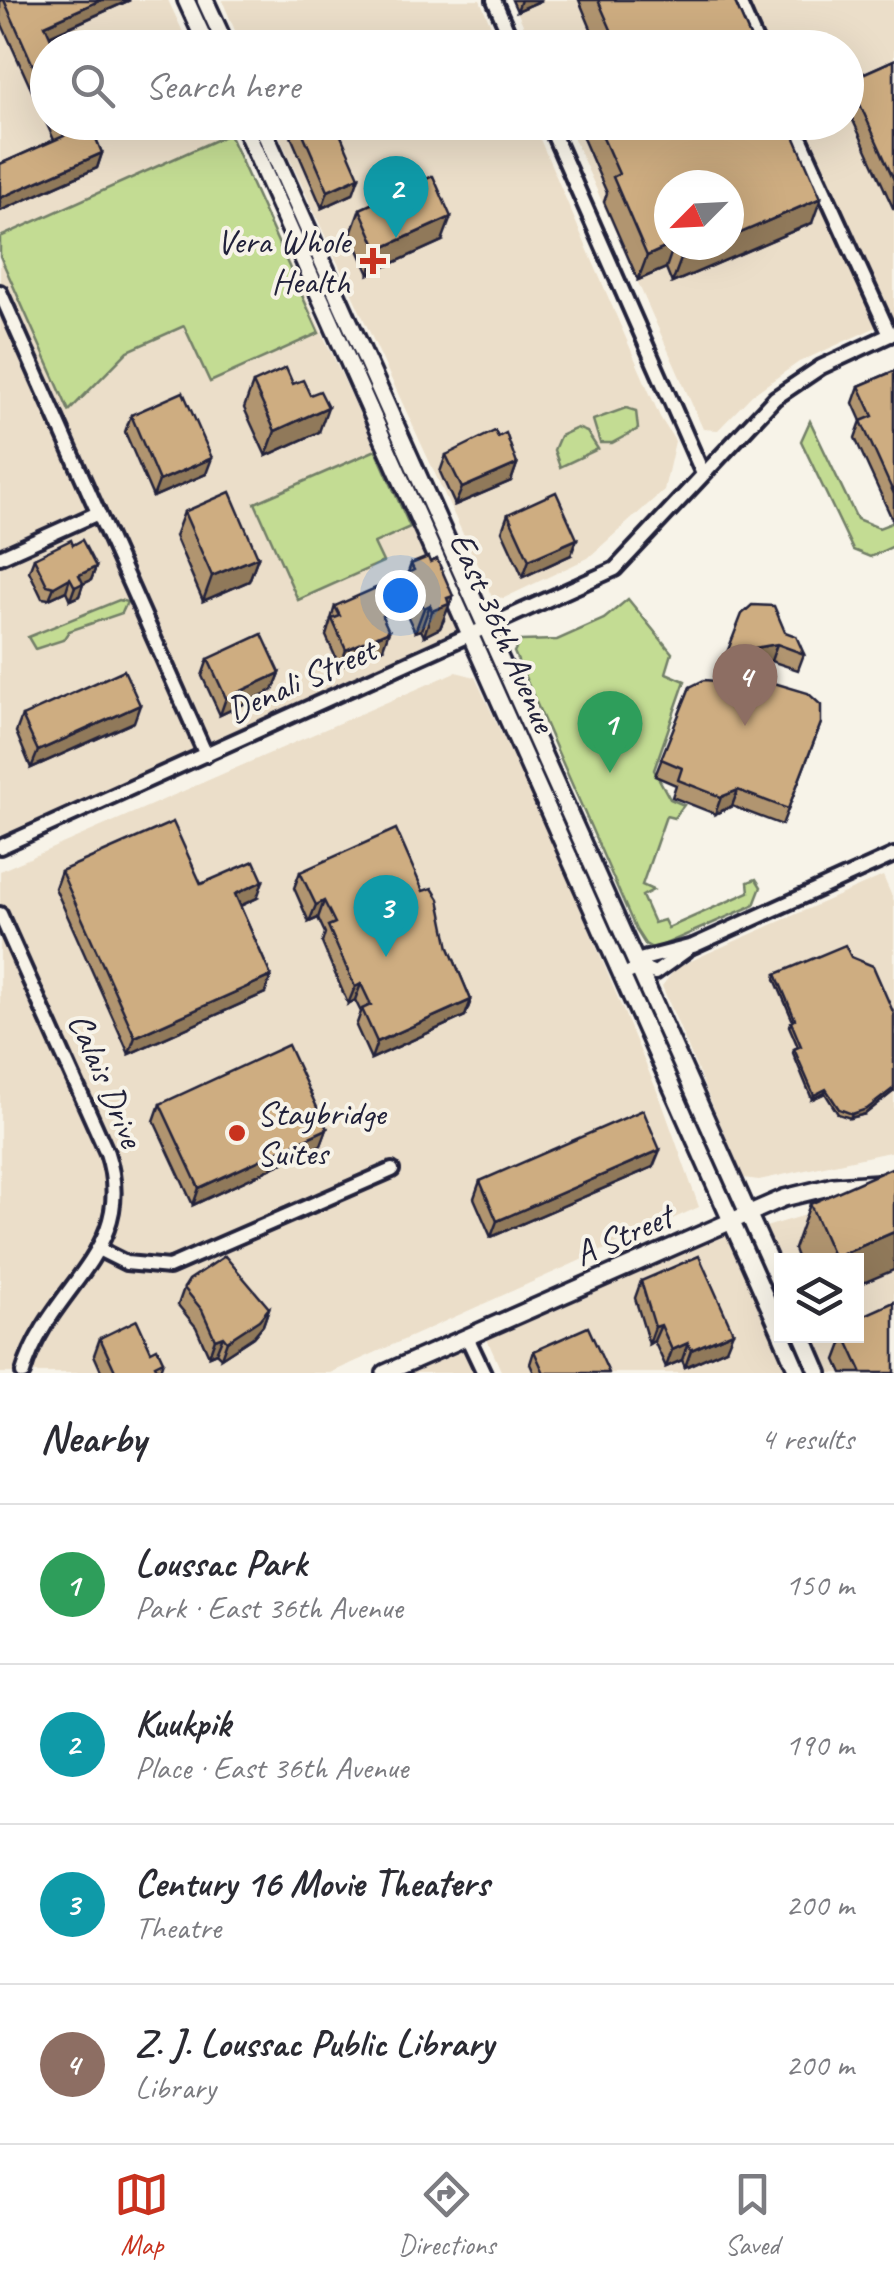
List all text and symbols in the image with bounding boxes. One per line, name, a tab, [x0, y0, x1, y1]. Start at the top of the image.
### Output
search box	[30, 30, 864, 140]
icon: search	[65, 58, 120, 113]
text: Search here	[145, 62, 300, 109]
pin: 2	[364, 156, 428, 238]
north arrow	[654, 170, 744, 260]
place label: Vera Whole Health	[217, 219, 353, 304]
marker: Vera Whole Health	[360, 248, 386, 274]
street label: East 36th Avenue	[439, 525, 568, 741]
your location	[375, 570, 426, 621]
street label: Denali Street	[220, 626, 386, 733]
pin: 4	[712, 644, 778, 726]
pin: 1	[578, 690, 642, 773]
pin: 3	[354, 874, 418, 957]
street label: Calais Drive	[58, 1006, 155, 1156]
place label: Staybridge Suites	[257, 1091, 388, 1176]
marker: Staybridge Suites	[226, 1122, 248, 1144]
street label: A Street	[567, 1192, 683, 1276]
map controls	[774, 1253, 864, 1343]
button: layers	[774, 1253, 864, 1343]
text: Nearby	[40, 1412, 146, 1465]
text: 4 results	[760, 1418, 854, 1459]
text: Loussac Park	[135, 1540, 306, 1587]
text: 1	[65, 1564, 80, 1605]
text: 150 m	[785, 1564, 854, 1605]
text: Park · East 36th Avenue	[135, 1587, 403, 1628]
text: Kuukpik	[135, 1700, 230, 1747]
text: 2	[65, 1724, 80, 1765]
text: 190 m	[785, 1724, 854, 1765]
text: Place · East 36th Avenue	[135, 1747, 408, 1788]
text: Century 16 Movie Theaters	[135, 1860, 489, 1907]
text: 3	[65, 1884, 80, 1925]
text: 200 m	[785, 1884, 854, 1925]
text: Theatre	[135, 1907, 221, 1948]
text: Z. J. Loussac Public Library	[135, 2020, 493, 2067]
text: 4	[65, 2044, 80, 2085]
text: 200 m	[785, 2044, 854, 2085]
text: Library	[135, 2067, 216, 2108]
tab: Map	[114, 2167, 169, 2262]
tab: Directions	[398, 2167, 496, 2262]
tab: Saved	[725, 2167, 780, 2262]

